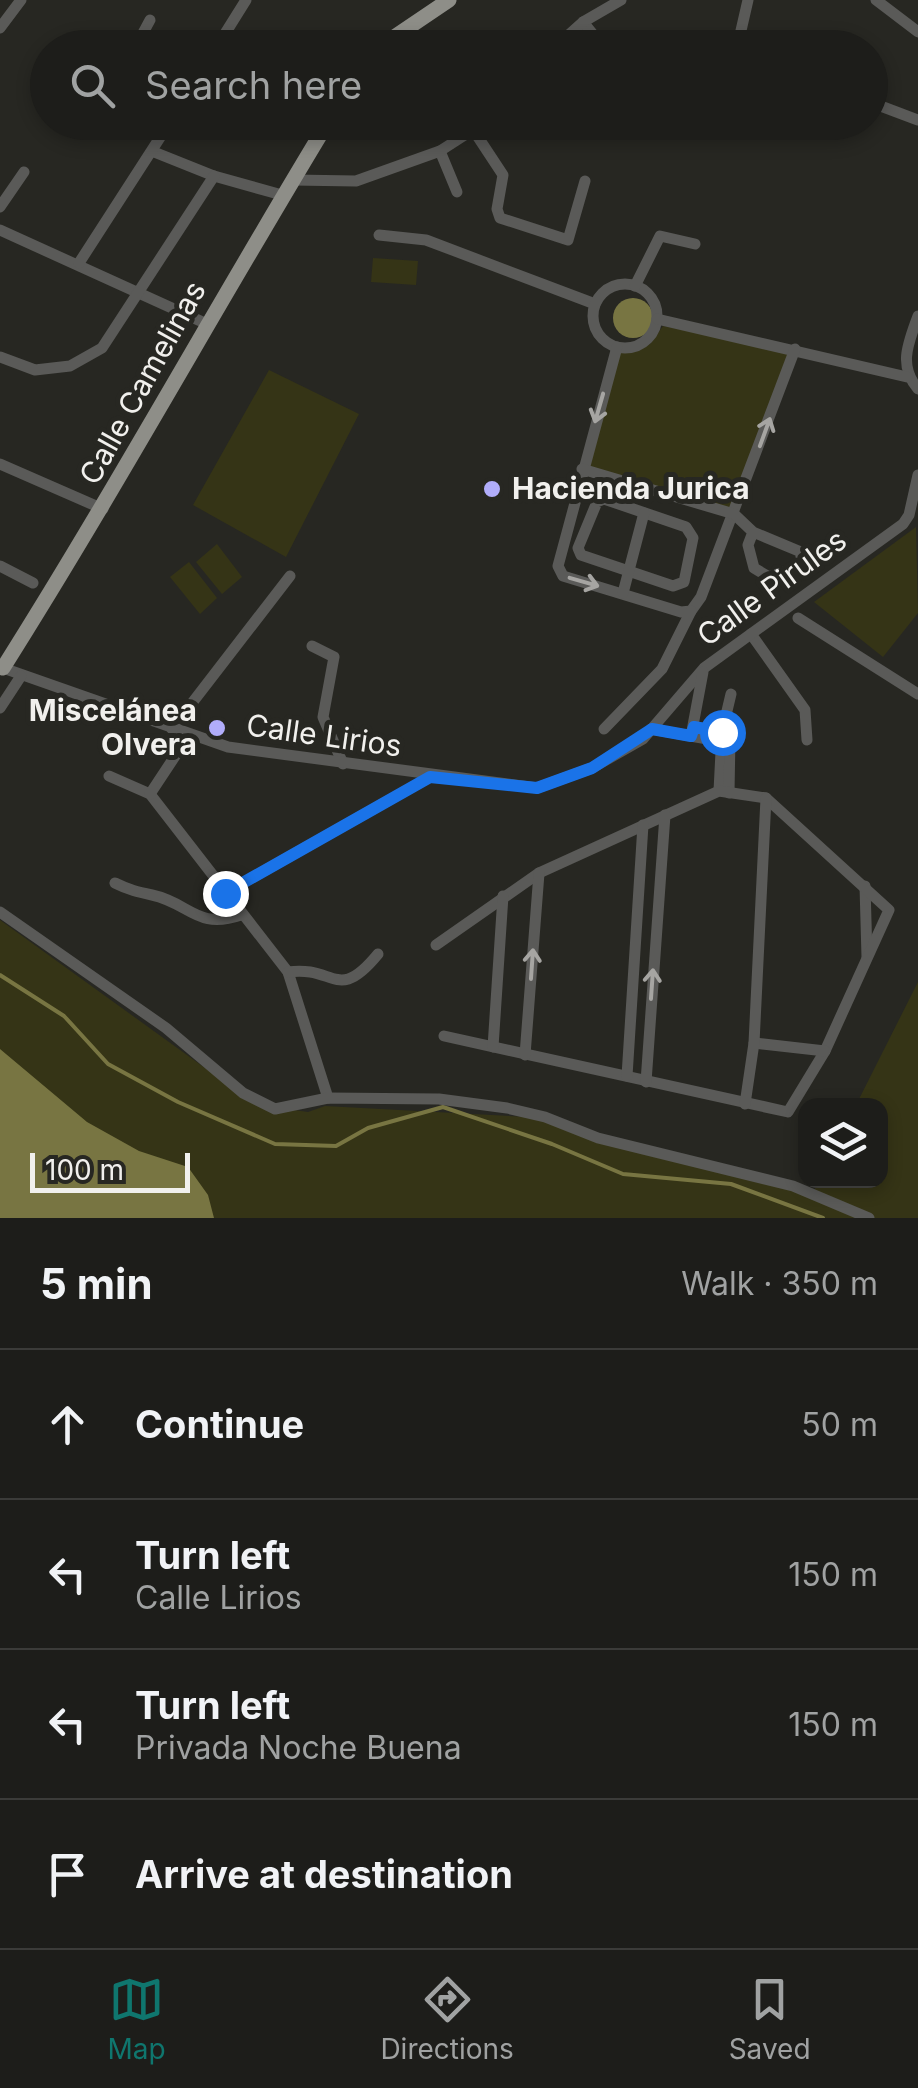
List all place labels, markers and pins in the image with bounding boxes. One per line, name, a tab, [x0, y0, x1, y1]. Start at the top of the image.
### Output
place label: Hacienda Jurica	[512, 470, 750, 506]
marker: Hacienda Jurica	[481, 478, 503, 500]
place label: Miscelánea Olvera	[29, 692, 197, 762]
marker: Miscelánea Olvera	[206, 717, 228, 739]

